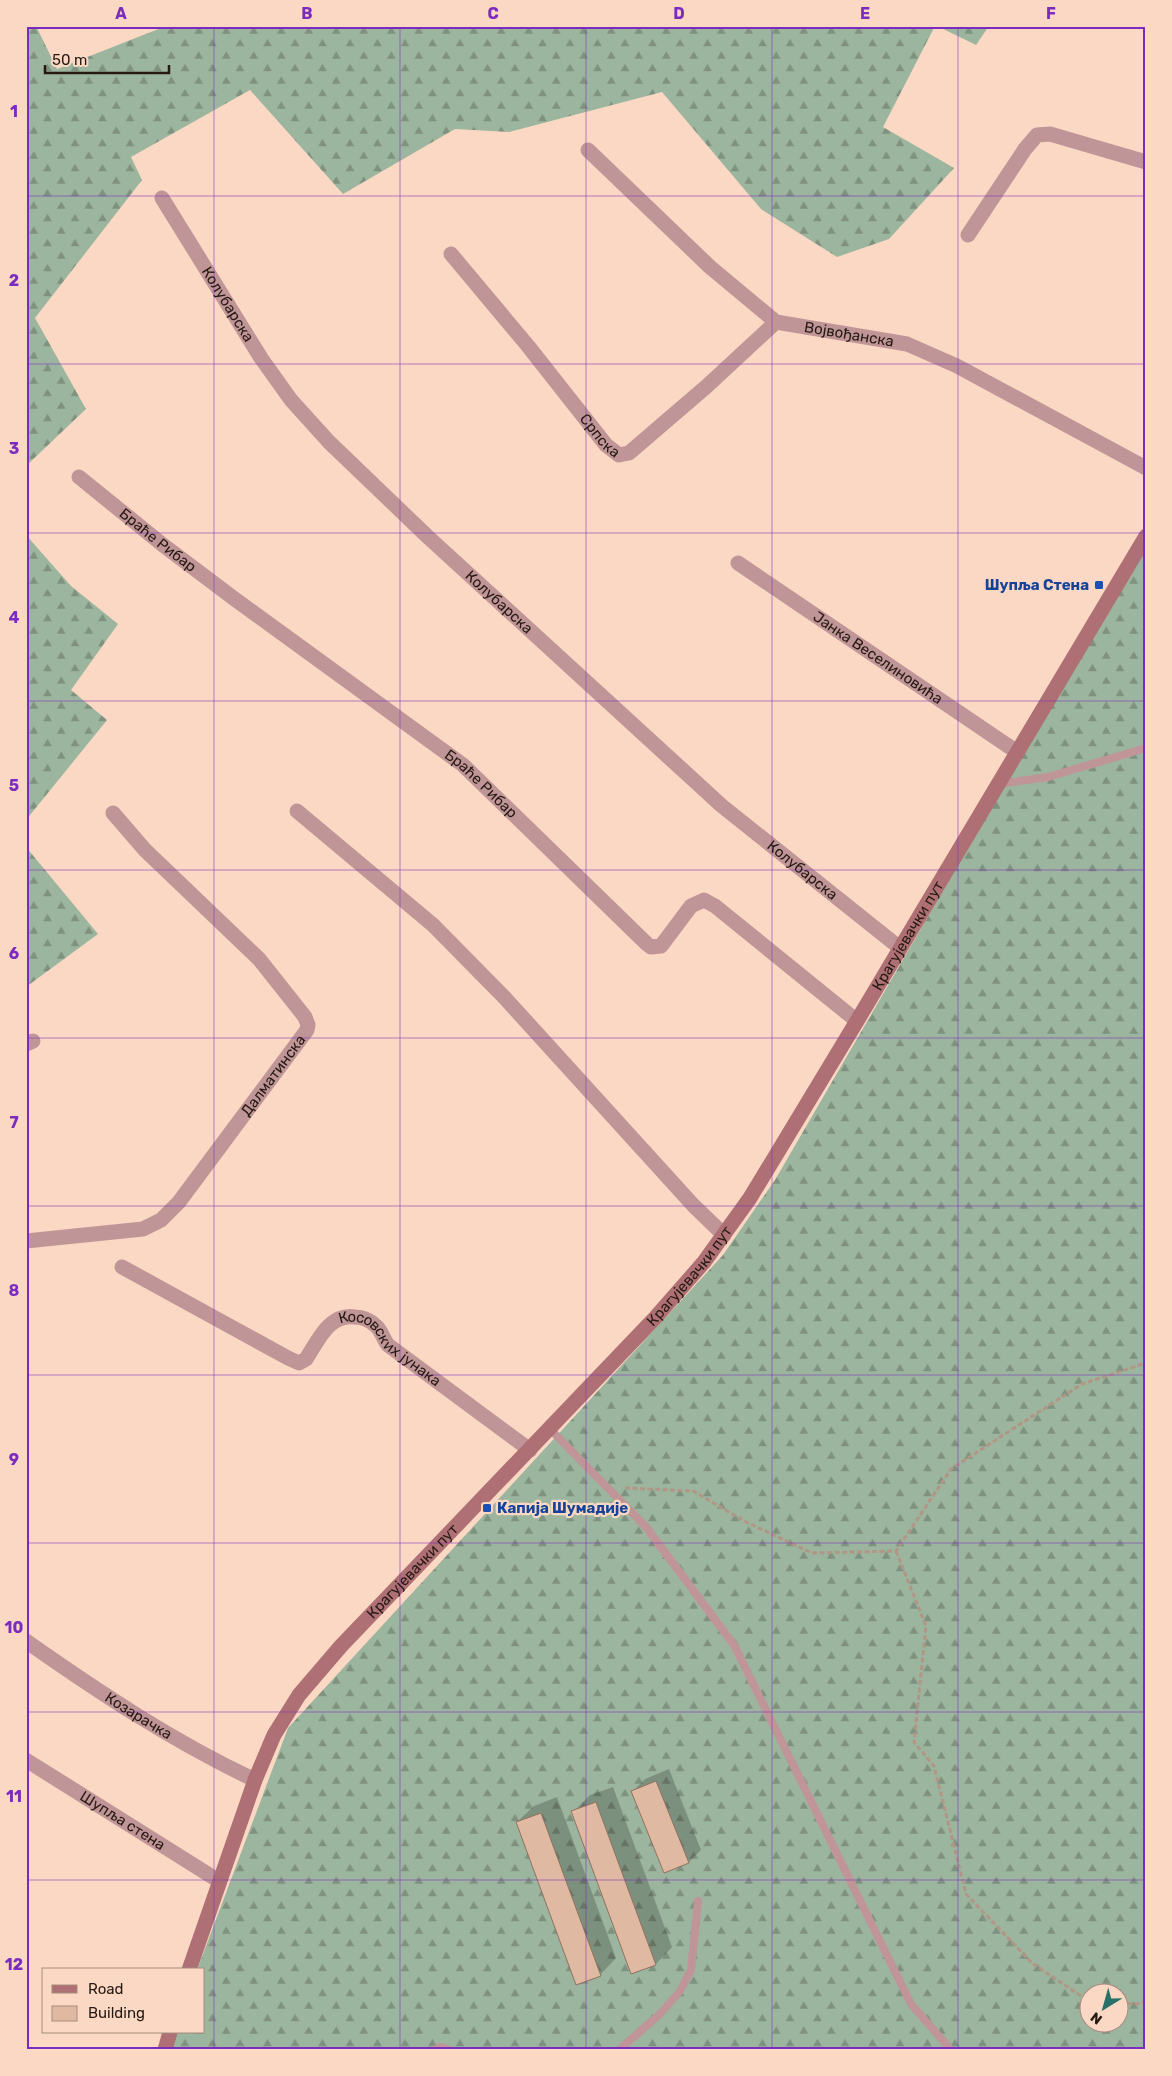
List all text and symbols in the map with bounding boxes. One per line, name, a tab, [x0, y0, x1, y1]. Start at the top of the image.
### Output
text: A	[115, 4, 127, 23]
text: B	[301, 4, 313, 23]
text: C	[487, 4, 499, 23]
text: D	[673, 4, 685, 23]
text: E	[860, 4, 870, 23]
text: F	[1046, 4, 1056, 23]
scale bar	[45, 42, 169, 74]
text: 50 m	[52, 51, 87, 69]
text: 1	[10, 102, 18, 121]
street label: Колубарска	[198, 263, 258, 345]
text: 2	[9, 271, 19, 290]
street label: Војвођанска	[803, 318, 895, 351]
street label: Српска	[576, 410, 624, 461]
text: 3	[9, 439, 19, 458]
street label: Браће Рибар	[116, 504, 200, 576]
street label: Колубарска	[462, 567, 537, 637]
place label: Шупља Стена	[985, 576, 1089, 594]
marker: Шупља Стена	[1093, 579, 1105, 591]
text: 4	[9, 608, 20, 627]
street label: Јанка Веселиновића	[810, 608, 946, 708]
street label: Браће Рибар	[441, 746, 521, 822]
text: 5	[9, 776, 19, 795]
street label: Колубарска	[764, 837, 841, 904]
street label: Крагујевачки пут	[868, 877, 948, 994]
text: 6	[9, 944, 19, 963]
street label: Далматинска	[237, 1031, 309, 1120]
text: 7	[9, 1113, 19, 1132]
street label: Крагујевачки пут	[643, 1222, 736, 1330]
text: 8	[9, 1281, 20, 1300]
street label: Косовских јунака	[336, 1307, 444, 1390]
text: 9	[9, 1450, 19, 1469]
place label: Капија Шумадије	[497, 1499, 628, 1517]
marker: Капија Шумадије	[481, 1502, 493, 1514]
street label: Крагујевачки пут	[363, 1520, 462, 1623]
text: 10	[5, 1618, 24, 1637]
street label: Козарачка	[102, 1688, 175, 1743]
text: 11	[6, 1787, 22, 1806]
street label: Шупља стена	[77, 1787, 168, 1854]
text: 12	[5, 1955, 23, 1974]
legend	[42, 1968, 205, 2034]
text: Road	[88, 1980, 124, 1998]
north arrow	[1080, 1984, 1130, 2034]
text: Building	[88, 2004, 145, 2022]
text: N	[1087, 2008, 1106, 2028]

